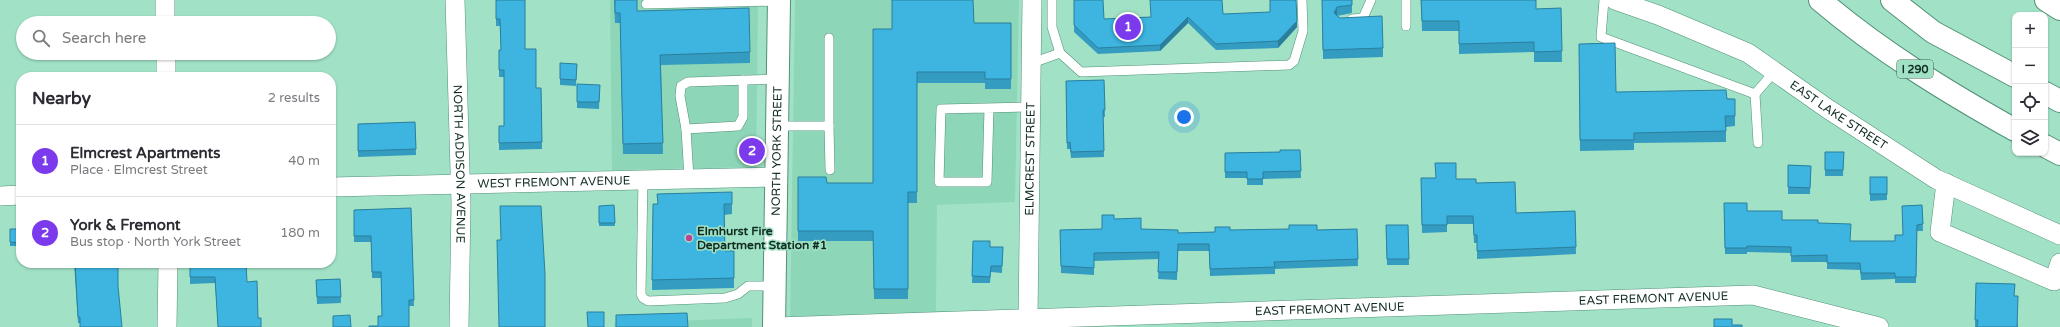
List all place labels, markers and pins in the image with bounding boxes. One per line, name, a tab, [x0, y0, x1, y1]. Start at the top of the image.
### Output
pin: 1	[1115, 12, 1141, 42]
pin: 2	[739, 136, 765, 166]
place label: Elmhurst Fire Department Station #1	[697, 224, 827, 253]
marker: Elmhurst Fire Department Station #1	[684, 233, 694, 243]

